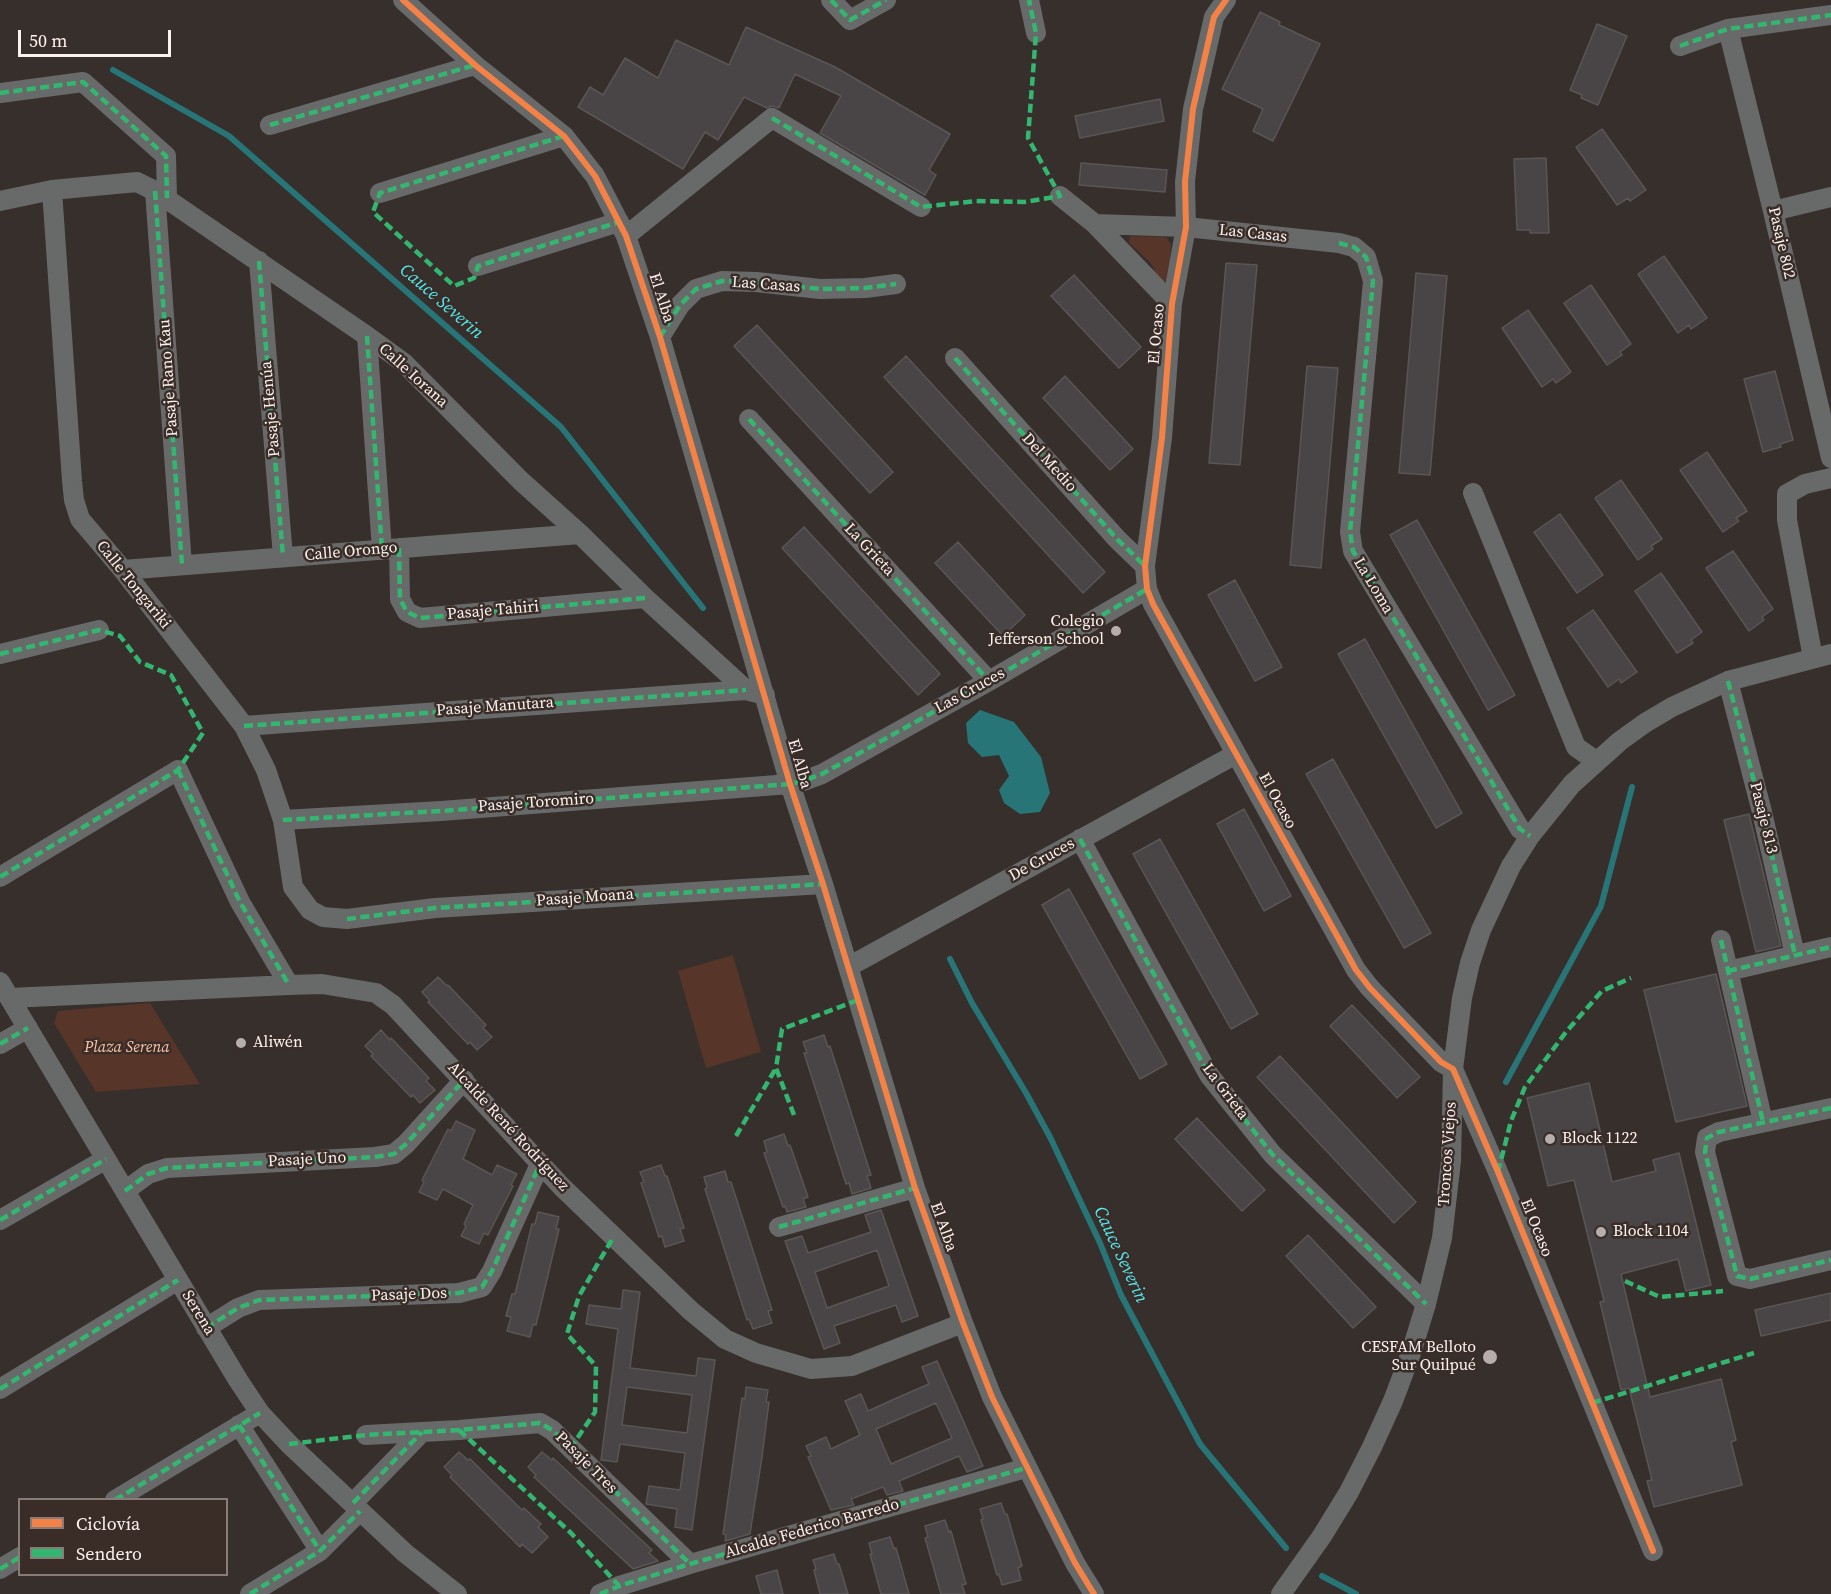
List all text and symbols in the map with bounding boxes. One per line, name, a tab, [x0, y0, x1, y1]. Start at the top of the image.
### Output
scale bar	[21, 18, 174, 56]
text: 50 m	[29, 28, 67, 53]
street label: Pasaje 802	[1763, 205, 1799, 281]
street label: Las Casas	[1218, 221, 1288, 247]
water label: Cauce Severin	[395, 260, 487, 344]
street label: El Alba	[644, 271, 678, 325]
street label: Las Casas	[731, 273, 801, 297]
street label: El Ocaso	[1145, 303, 1169, 365]
street label: Pasaje Rano Kau	[155, 319, 183, 437]
street label: Calle Iorana	[374, 340, 452, 412]
street label: Pasaje Henúa	[257, 360, 285, 458]
street label: Del Medio	[1018, 430, 1080, 496]
street label: La Grieta	[840, 520, 898, 580]
street label: Calle Tongariki	[92, 537, 174, 633]
street label: Calle Orongo	[304, 538, 398, 566]
street label: La Loma	[1349, 554, 1397, 618]
street label: Pasaje Tahiri	[446, 597, 540, 625]
place label: Colegio Jefferson School	[989, 612, 1104, 650]
marker: Colegio Jefferson School	[1109, 624, 1123, 638]
street label: Las Cruces	[932, 664, 1008, 718]
street label: Pasaje Manutara	[435, 693, 555, 721]
street label: El Alba	[783, 737, 815, 791]
street label: El Ocaso	[1254, 770, 1300, 832]
street label: Pasaje 813	[1745, 780, 1781, 856]
street label: Pasaje Toromiro	[477, 789, 595, 817]
street label: De Cruces	[1006, 834, 1078, 886]
street label: Pasaje Moana	[536, 885, 634, 911]
place label: Aliwén	[253, 1033, 303, 1053]
marker: Aliwén	[234, 1036, 248, 1050]
park label: Plaza Serena	[84, 1038, 170, 1058]
street label: Alcalde René Rodríguez	[443, 1058, 573, 1196]
street label: La Grieta	[1198, 1060, 1252, 1124]
street label: Troncos Viejos	[1435, 1101, 1461, 1207]
place label: Block 1122	[1562, 1129, 1638, 1149]
marker: Block 1122	[1543, 1132, 1557, 1146]
street label: Pasaje Uno	[267, 1148, 347, 1172]
street label: El Ocaso	[1516, 1196, 1556, 1260]
street label: El Alba	[925, 1200, 961, 1254]
water label: Cauce Severin	[1088, 1203, 1152, 1307]
place label: Block 1104	[1613, 1222, 1689, 1242]
marker: Block 1104	[1594, 1225, 1608, 1239]
street label: Pasaje Dos	[371, 1284, 447, 1306]
street label: Serena	[177, 1287, 219, 1339]
place label: CESFAM Belloto Sur Quilpué	[1361, 1338, 1476, 1376]
marker: CESFAM Belloto Sur Quilpué	[1481, 1348, 1499, 1366]
street label: Pasaje Tres	[551, 1428, 621, 1498]
street label: Alcalde Federico Barredo	[723, 1495, 901, 1563]
legend	[18, 1498, 228, 1576]
text: Ciclovía	[76, 1511, 140, 1536]
text: Sendero	[76, 1541, 142, 1566]

